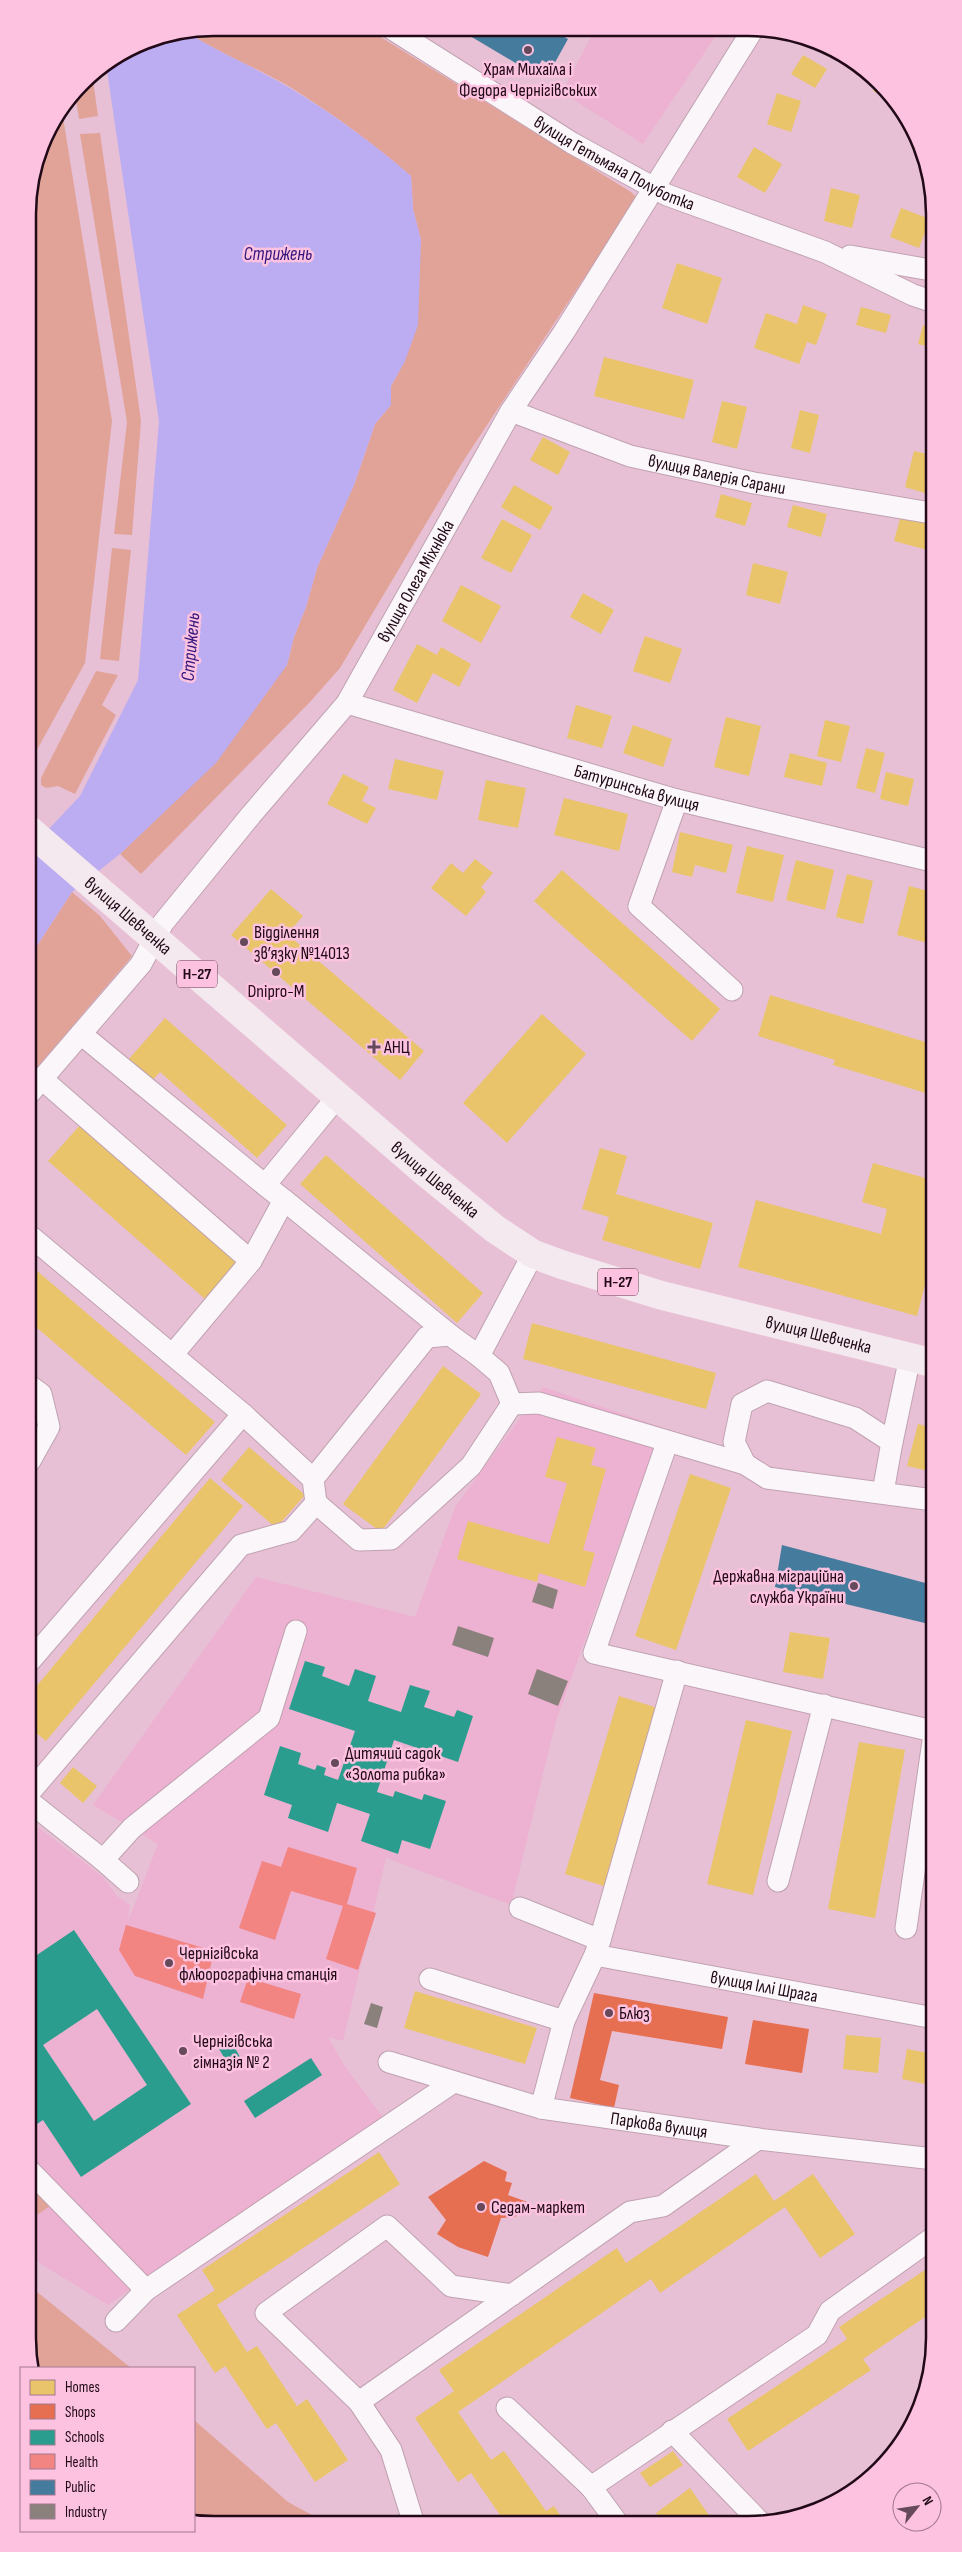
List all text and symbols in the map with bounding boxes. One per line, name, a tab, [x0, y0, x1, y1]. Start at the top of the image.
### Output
marker: Храм Михаїла і Федора Чернігівських	[522, 44, 534, 56]
place label: Храм Михаїла і Федора Чернігівських	[459, 59, 597, 101]
street label: вулиця Гетьмана Полуботка	[530, 111, 698, 215]
water label: Стрижень	[244, 243, 312, 266]
street label: вулиця Валерія Сарани	[646, 450, 787, 499]
street label: вулиця Олега Міхнюка	[373, 516, 458, 646]
water label: Стрижень	[177, 612, 205, 682]
street label: Батуринська вулиця	[572, 760, 702, 816]
street label: вулиця Шевченка	[80, 872, 176, 959]
place label: Відділення зв’язку №14013	[254, 922, 350, 964]
marker: Відділення зв’язку №14013	[238, 936, 250, 948]
road number: Н-27	[177, 961, 217, 988]
marker: Dnipro-M	[270, 966, 282, 978]
place label: Dnipro-M	[247, 981, 305, 1002]
place label: АНЦ	[383, 1037, 410, 1058]
marker: АНЦ	[368, 1041, 380, 1053]
street label: вулиця Шевченка	[387, 1137, 484, 1222]
road number: Н-27	[598, 1268, 638, 1295]
street label: вулиця Шевченка	[764, 1311, 874, 1358]
place label: Державна міграційна служба України	[713, 1566, 844, 1608]
marker: Державна міграційна служба України	[848, 1580, 860, 1592]
place label: Дитячий садок «Золота рибка»	[345, 1743, 446, 1785]
marker: Дитячий садок «Золота рибка»	[329, 1757, 341, 1769]
place label: Чернігівська флюорографічна станція	[179, 1943, 337, 1985]
marker: Чернігівська флюорографічна станція	[163, 1957, 175, 1969]
street label: вулиця Іллі Шрага	[709, 1966, 820, 2007]
place label: Блюз	[619, 2003, 650, 2024]
marker: Блюз	[603, 2007, 615, 2019]
place label: Чернігівська гімназія № 2	[193, 2031, 273, 2073]
marker: Чернігівська гімназія № 2	[177, 2045, 189, 2057]
street label: Паркова вулиця	[609, 2108, 709, 2142]
place label: Седам-маркет	[491, 2197, 585, 2218]
marker: Седам-маркет	[475, 2201, 487, 2213]
legend	[20, 2367, 195, 2532]
text: Homes	[65, 2378, 100, 2397]
text: Shops	[65, 2403, 96, 2422]
text: Schools	[65, 2428, 104, 2447]
text: Health	[65, 2453, 98, 2472]
text: Public	[65, 2478, 96, 2497]
north arrow	[892, 2482, 942, 2532]
text: N	[919, 2493, 937, 2508]
text: Industry	[65, 2503, 107, 2522]

